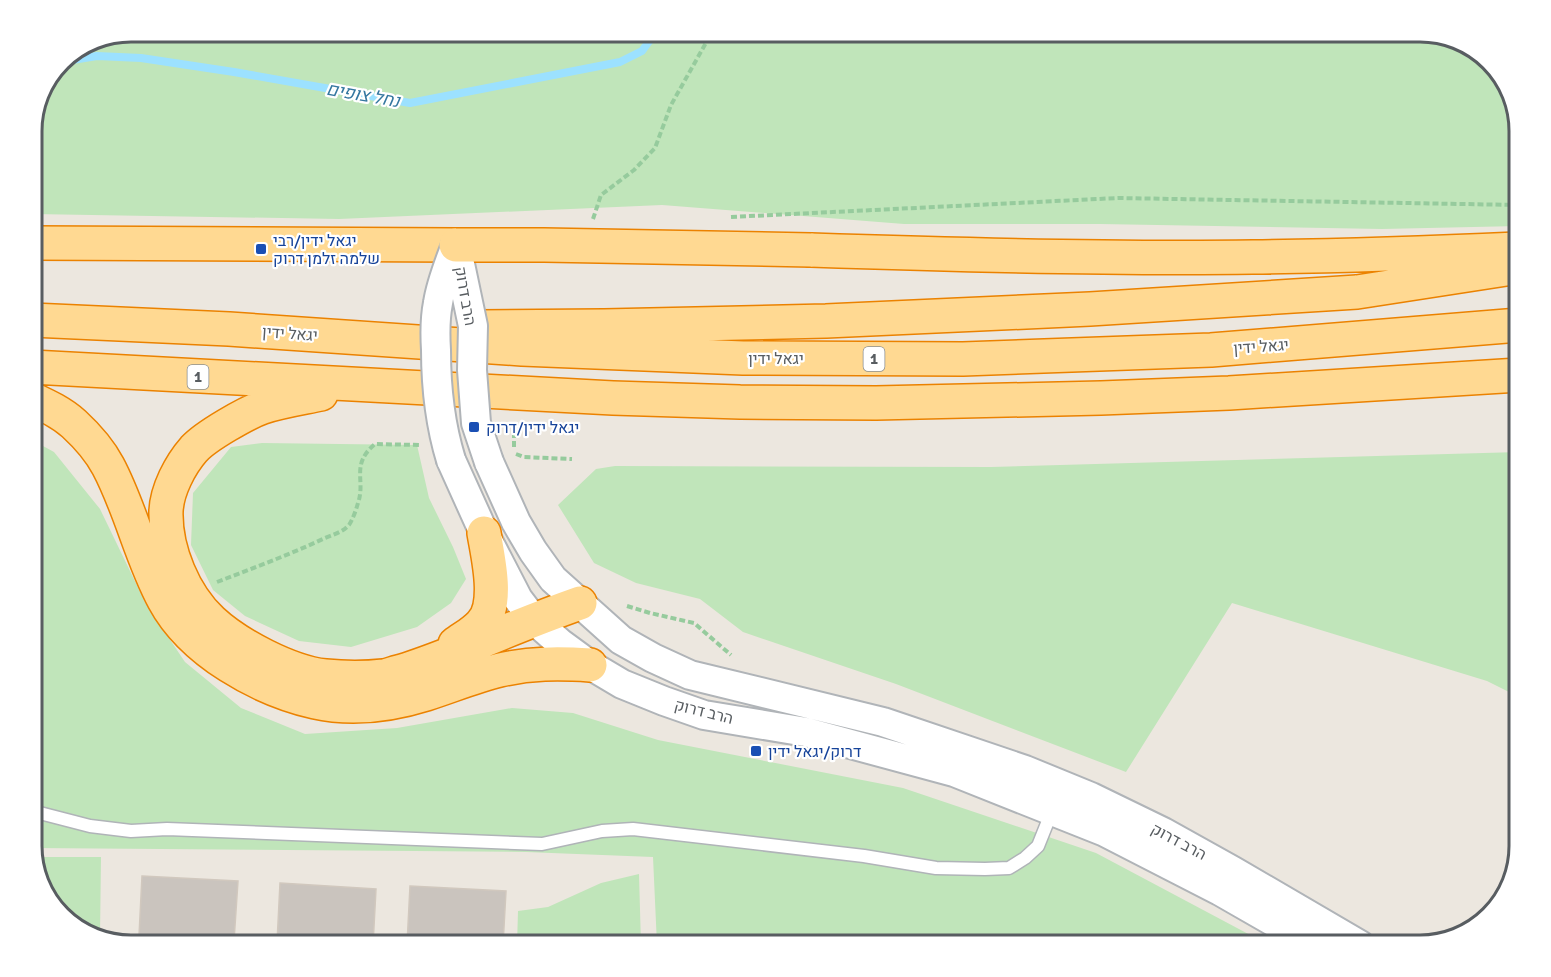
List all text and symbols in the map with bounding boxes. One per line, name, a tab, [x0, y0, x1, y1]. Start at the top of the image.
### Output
water label: נחל צופים	[325, 78, 403, 113]
place label: יגאל ידין/רבי שלמה זלמן דרוק	[273, 231, 380, 269]
marker: יגאל ידין/רבי שלמה זלמן דרוק	[254, 242, 268, 256]
street label: הרב דרוק	[450, 265, 480, 327]
street label: יגאל ידין	[261, 322, 318, 346]
street label: יגאל ידין	[1233, 335, 1290, 359]
road number: 1	[864, 347, 884, 371]
street label: יגאל ידין	[748, 349, 804, 369]
road number: 1	[188, 365, 208, 389]
place label: יגאל ידין/דרוק	[486, 418, 579, 438]
marker: יגאל ידין/דרוק	[467, 420, 481, 434]
street label: הרב דרוק	[672, 695, 735, 729]
place label: דרוק/יגאל ידין	[768, 742, 861, 762]
marker: דרוק/יגאל ידין	[749, 744, 763, 758]
street label: הרב דרוק	[1147, 819, 1210, 865]

